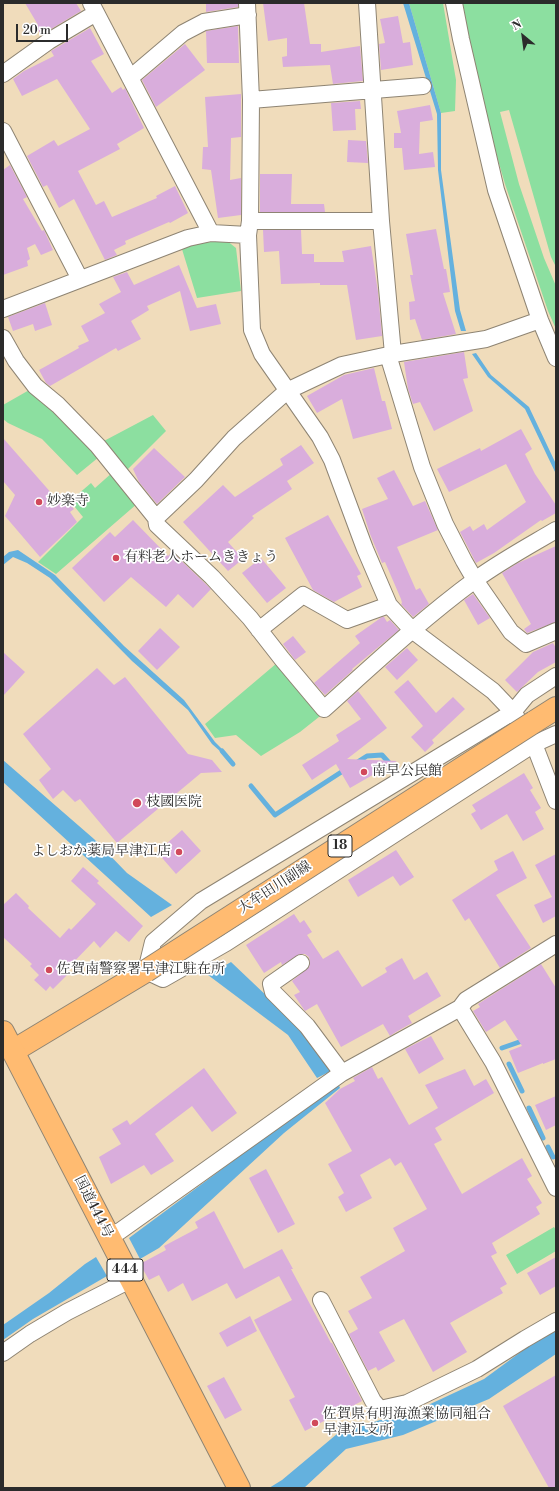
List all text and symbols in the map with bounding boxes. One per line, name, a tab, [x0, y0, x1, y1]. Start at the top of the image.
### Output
scale bar	[18, 16, 70, 42]
north arrow	[503, 16, 543, 56]
text: N	[510, 17, 524, 34]
text: 20 m	[23, 23, 51, 38]
place label: 妙楽寺	[47, 494, 89, 510]
marker: 妙楽寺	[34, 497, 44, 507]
place label: 有料老人ホームききょう	[124, 550, 278, 566]
marker: 有料老人ホームききょう	[111, 553, 121, 563]
place label: 南早公民館	[372, 764, 442, 780]
marker: 南早公民館	[359, 767, 369, 777]
place label: 枝國医院	[146, 795, 202, 811]
marker: 枝國医院	[131, 797, 143, 809]
road number: 18	[328, 835, 352, 857]
place label: よしおか薬局早津江店	[31, 844, 171, 860]
marker: よしおか薬局早津江店	[174, 847, 184, 857]
street label: 大牟田川副線	[235, 858, 315, 918]
place label: 佐賀南警察署早津江駐在所	[57, 962, 225, 978]
marker: 佐賀南警察署早津江駐在所	[44, 965, 54, 975]
street label: 国道444号	[70, 1173, 116, 1241]
road number: 444	[107, 1259, 143, 1281]
place label: 佐賀県有明海漁業協同組合 早津江支所	[323, 1407, 491, 1440]
marker: 佐賀県有明海漁業協同組合 早津江支所	[310, 1418, 320, 1428]

